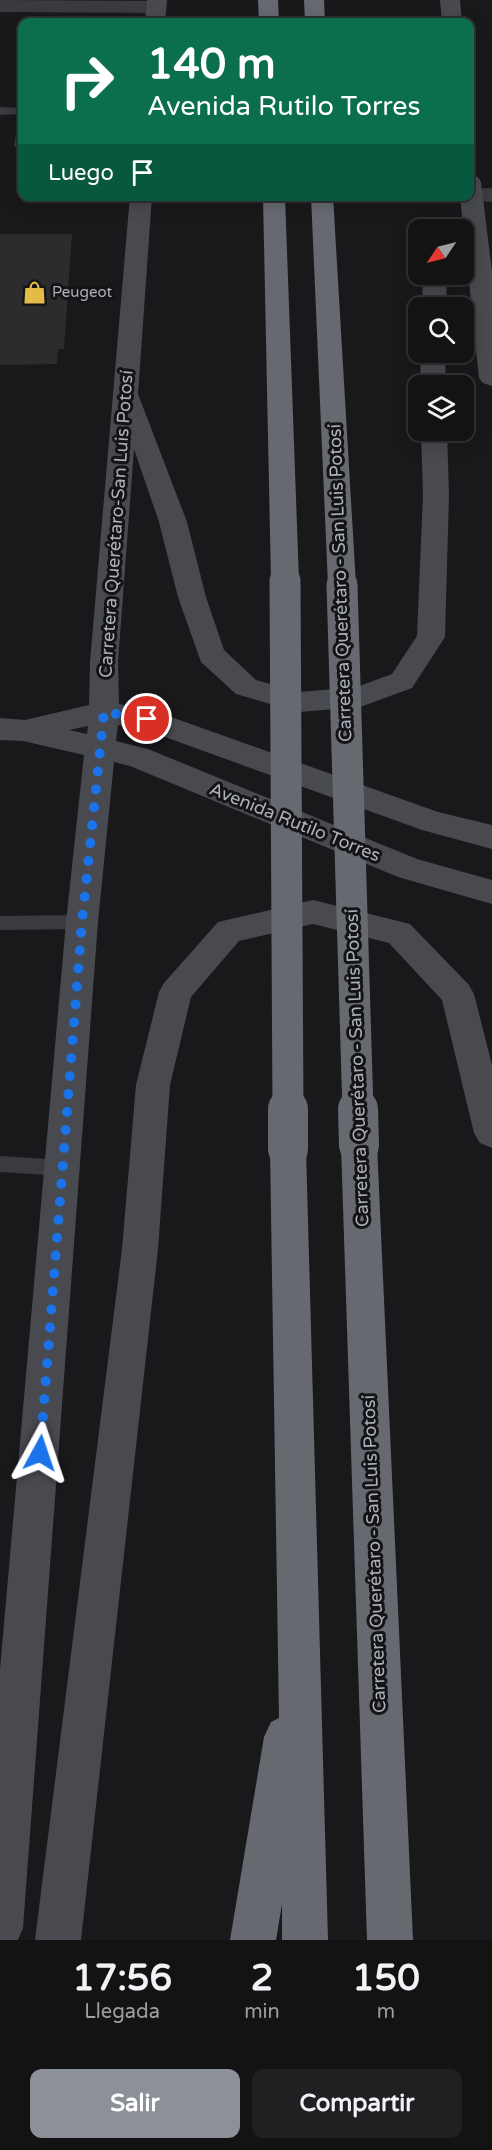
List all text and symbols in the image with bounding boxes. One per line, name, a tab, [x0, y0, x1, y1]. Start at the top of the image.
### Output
text: 140 m	[147, 39, 276, 90]
icon: right	[48, 42, 126, 120]
text: Avenida Rutilo Torres	[147, 90, 420, 123]
icon: arrive	[126, 156, 159, 189]
text: Luego	[48, 160, 114, 186]
north arrow	[408, 219, 474, 285]
map controls	[408, 219, 474, 441]
shop icon: Peugeot	[21, 279, 47, 305]
place label: Peugeot	[52, 283, 113, 301]
button: search	[408, 297, 474, 363]
street label: Carretera Querétaro-San Luis Potosí	[94, 369, 138, 679]
button: layers	[408, 375, 474, 441]
street label: Carretera Querétaro - San Luis Potosí	[323, 423, 357, 742]
pin	[121, 693, 172, 744]
icon: arrive	[130, 702, 163, 735]
street label: Avenida Rutilo Torres	[206, 778, 384, 866]
street label: Carretera Querétaro - San Luis Potosí	[340, 908, 374, 1227]
street label: Carretera Querétaro - San Luis Potosí	[357, 1394, 391, 1713]
position arrow	[8, 1421, 72, 1485]
text: 17:56	[72, 1957, 172, 2000]
text: 2	[251, 1957, 273, 2000]
text: 150	[352, 1957, 420, 2000]
text: Llegada	[84, 2000, 160, 2024]
text: min	[244, 2000, 280, 2024]
text: m	[377, 2000, 395, 2024]
button: Salir	[30, 2069, 240, 2138]
button: Compartir	[252, 2069, 462, 2138]

